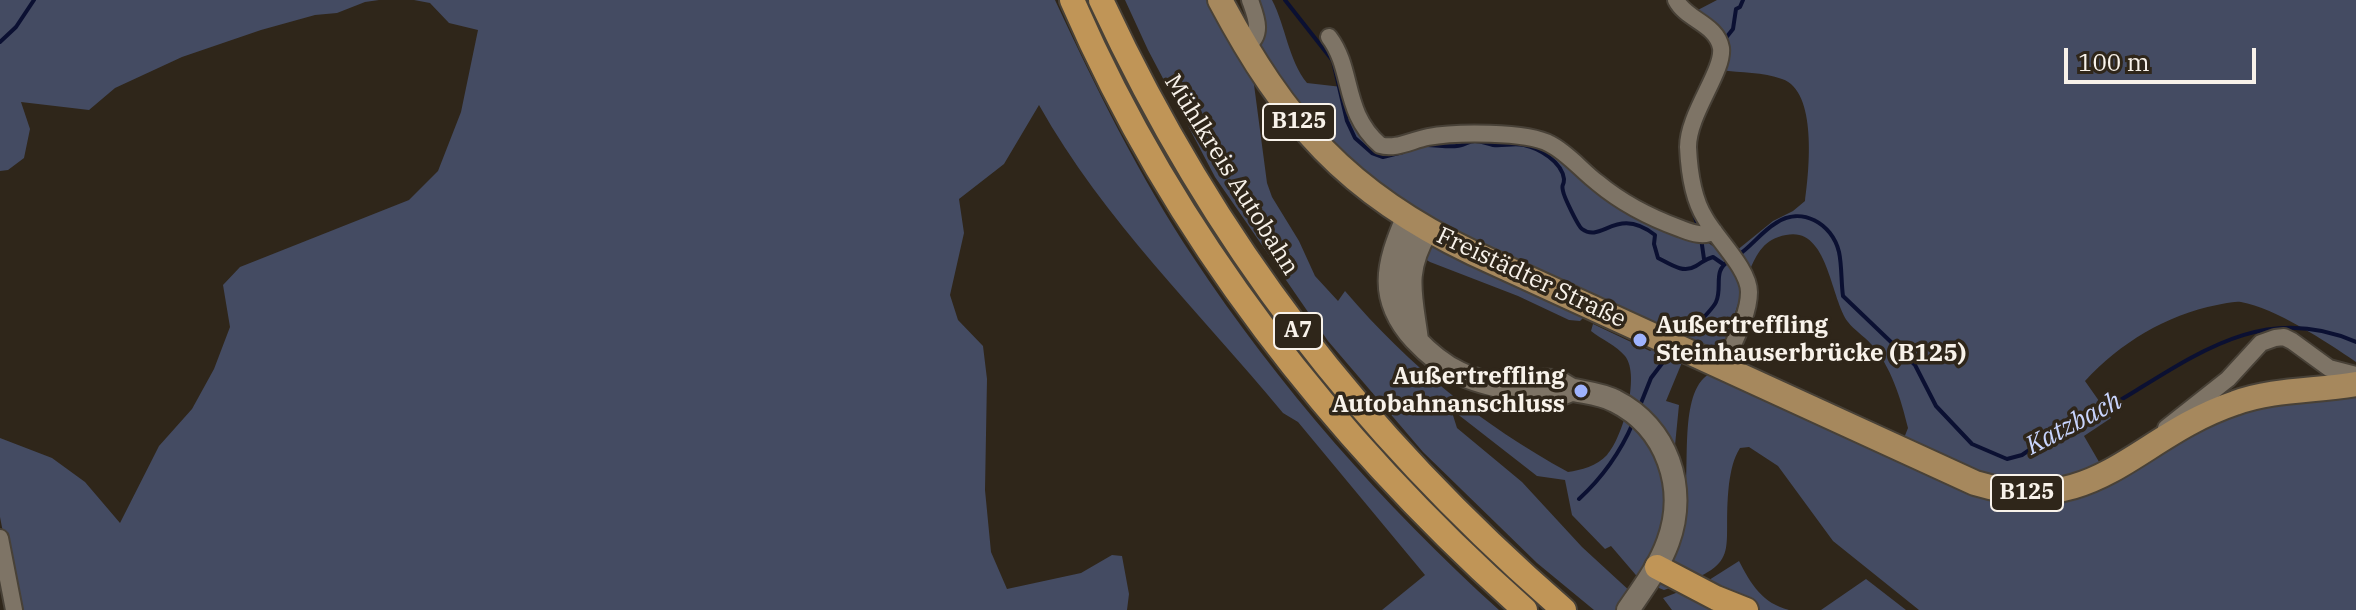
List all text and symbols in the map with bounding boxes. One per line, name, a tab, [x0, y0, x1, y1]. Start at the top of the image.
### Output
scale bar	[2068, 32, 2260, 82]
text: 100 m	[2078, 46, 2150, 78]
street label: Mühlkreis Autobahn	[1158, 69, 1304, 281]
road number: B125	[1263, 104, 1335, 140]
street label: Freistädter Straße	[1432, 222, 1630, 334]
place label: Außertreffling Steinhauserbrücke (B125)	[1656, 312, 1966, 368]
road number: A7	[1274, 313, 1322, 349]
marker: Außertreffling Steinhauserbrücke (B125)	[1631, 331, 1649, 349]
place label: Außertreffling Autobahnanschluss	[1332, 363, 1565, 419]
marker: Außertreffling Autobahnanschluss	[1572, 382, 1590, 400]
water label: Katzbach	[2021, 386, 2127, 462]
road number: B125	[1991, 475, 2063, 511]

